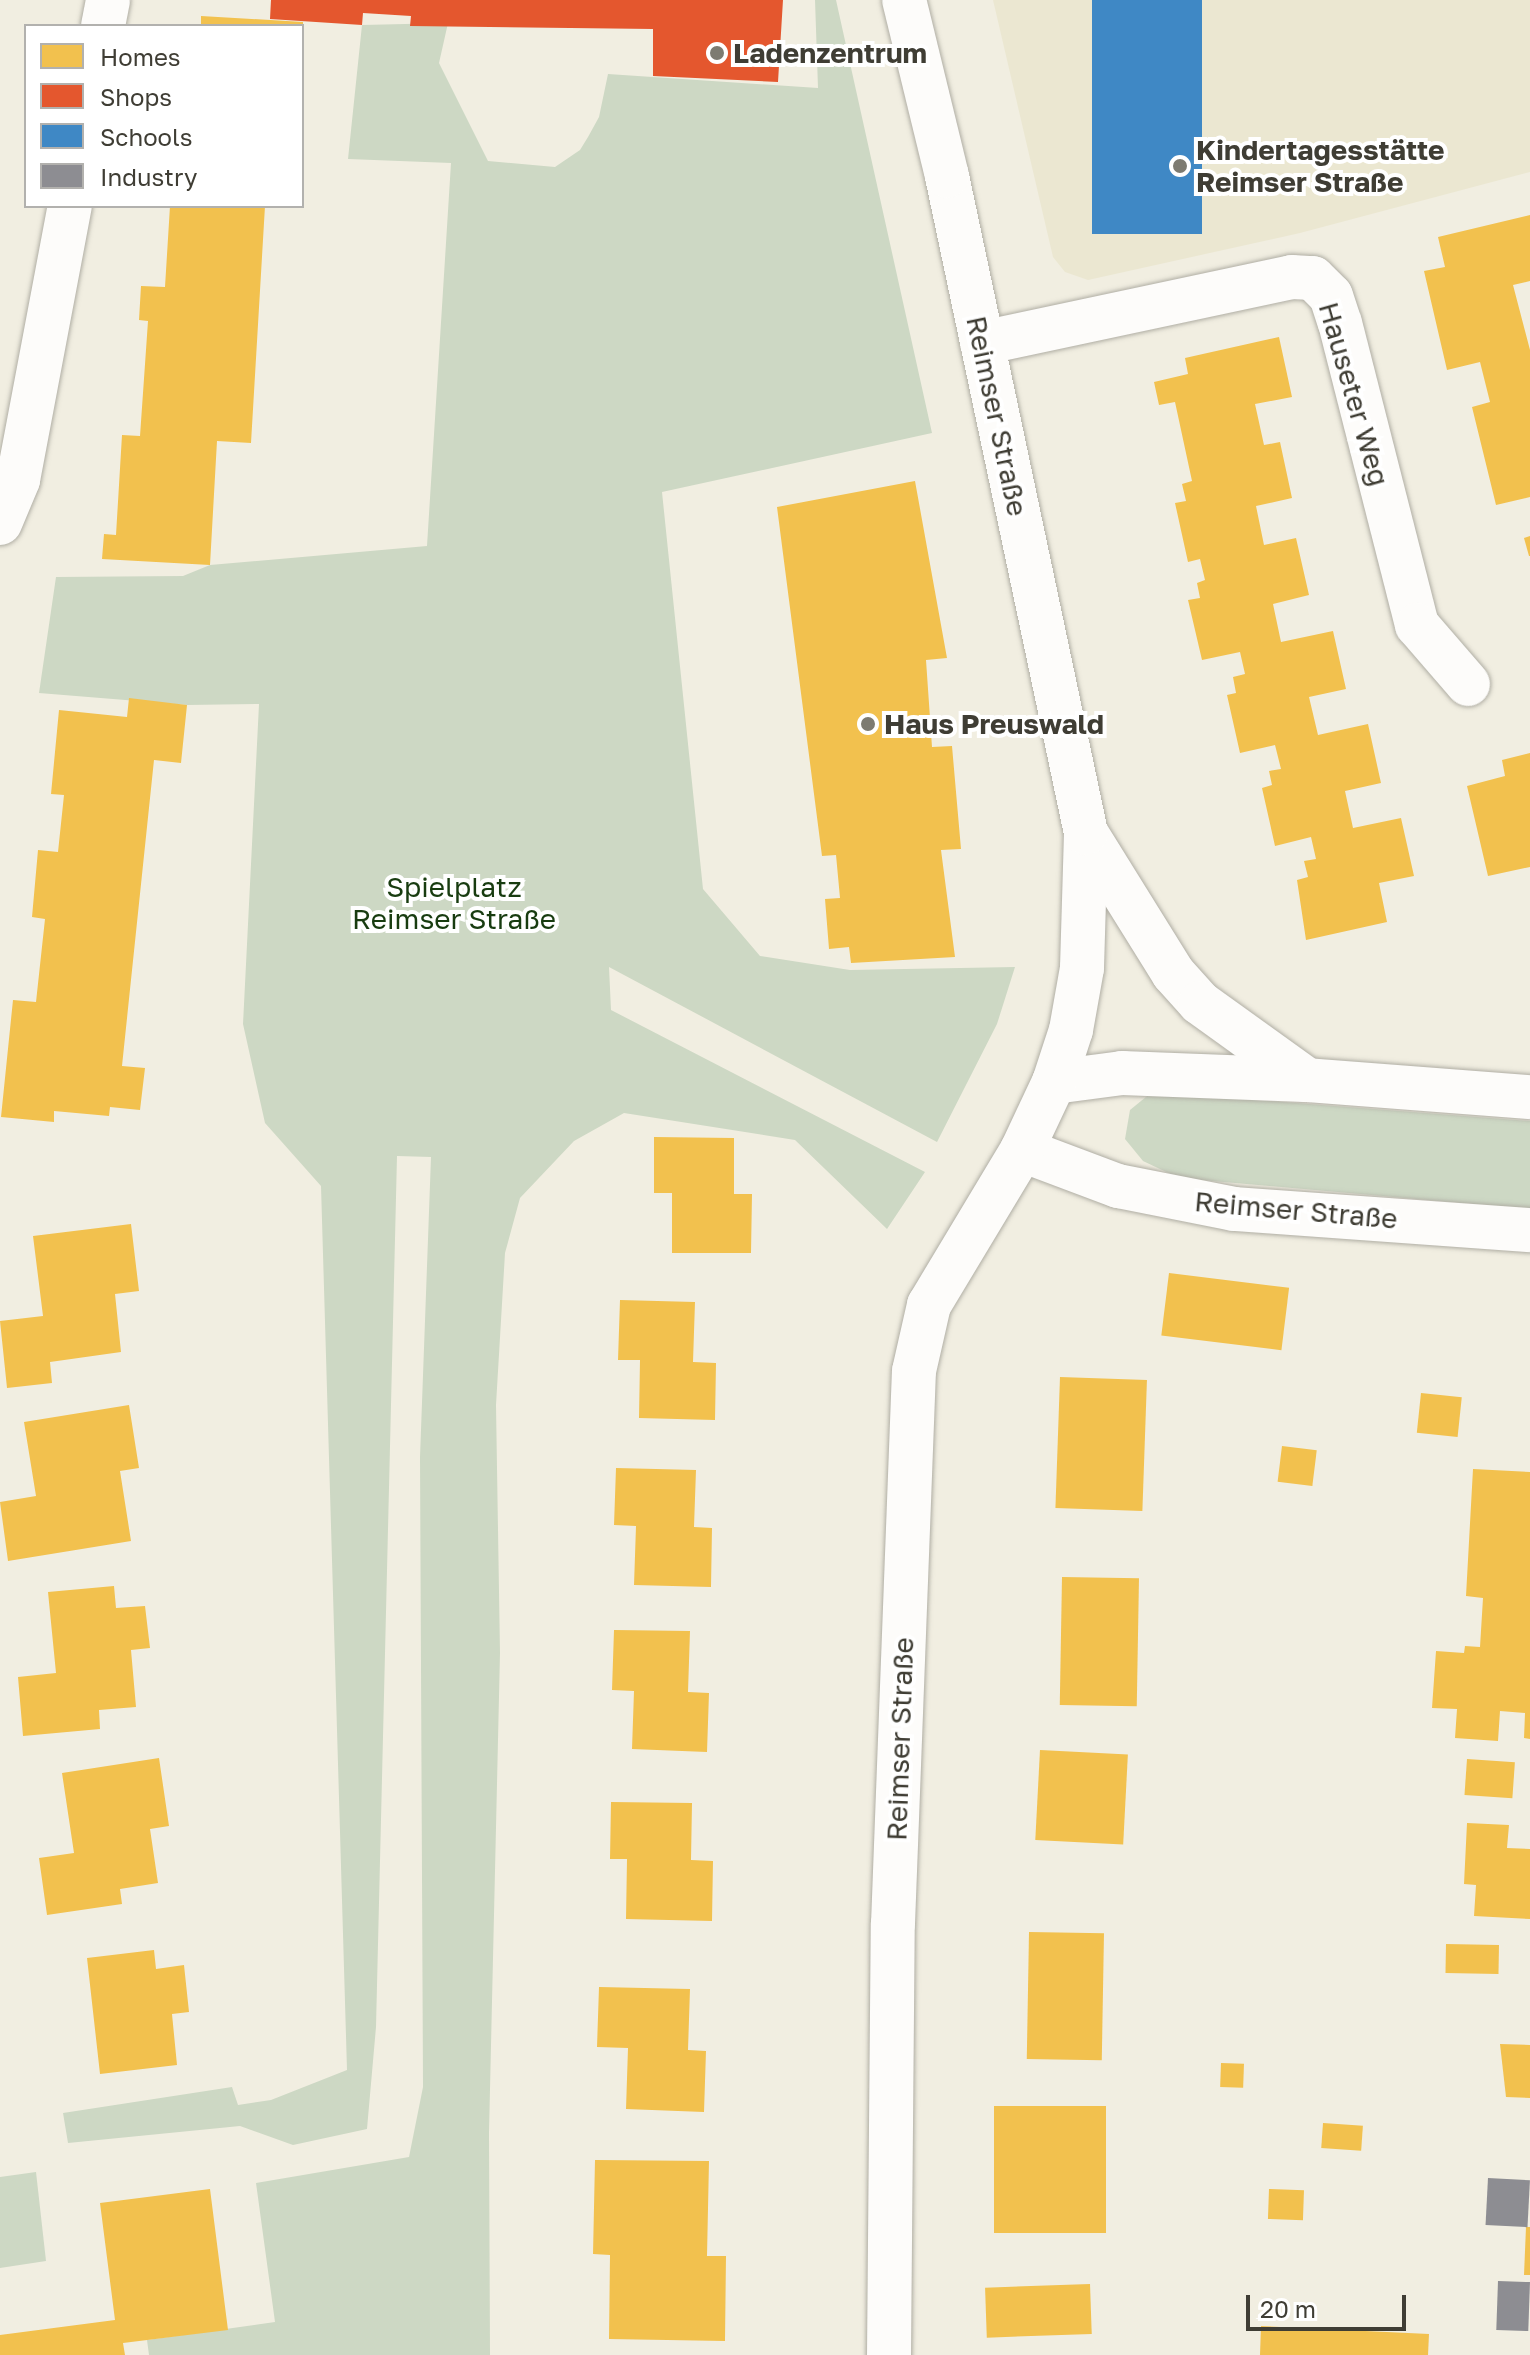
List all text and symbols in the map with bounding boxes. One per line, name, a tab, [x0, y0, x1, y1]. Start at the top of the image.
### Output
legend	[24, 24, 304, 208]
place label: Ladenzentrum	[733, 36, 927, 70]
text: Homes	[100, 42, 181, 71]
marker: Ladenzentrum	[708, 44, 726, 62]
text: Shops	[100, 82, 172, 111]
text: Schools	[100, 122, 192, 151]
place label: Kindertagesstätte Reimser Straße	[1196, 133, 1445, 199]
marker: Kindertagesstätte Reimser Straße	[1171, 157, 1189, 175]
text: Industry	[100, 162, 197, 191]
street label: Hauseter Weg	[1312, 298, 1396, 490]
street label: Reimser Straße	[959, 313, 1035, 519]
place label: Haus Preuswald	[884, 707, 1104, 741]
marker: Haus Preuswald	[859, 715, 877, 733]
park label: Spielplatz Reimser Straße	[352, 870, 556, 936]
street label: Reimser Straße	[1193, 1184, 1399, 1236]
street label: Reimser Straße	[880, 1637, 920, 1841]
scale bar	[1250, 2279, 1410, 2329]
text: 20 m	[1260, 2294, 1316, 2323]

